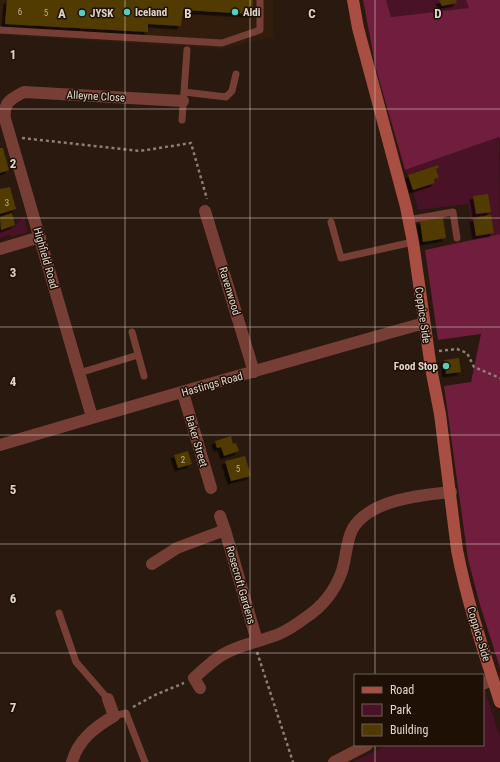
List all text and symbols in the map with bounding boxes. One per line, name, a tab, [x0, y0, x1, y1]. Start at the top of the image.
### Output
text: A	[58, 6, 66, 21]
place label: Iceland	[135, 6, 167, 19]
text: B	[184, 6, 192, 21]
place label: Aldi	[243, 6, 261, 19]
text: C	[308, 6, 316, 21]
text: D	[434, 6, 442, 21]
house number: 6	[18, 7, 22, 17]
place label: JYSK	[90, 7, 114, 20]
marker: Iceland	[122, 7, 132, 17]
marker: Aldi	[230, 7, 240, 17]
house number: 5	[44, 8, 49, 18]
marker: JYSK	[77, 8, 87, 18]
text: 1	[10, 47, 16, 62]
street label: Alleyne Close	[66, 88, 126, 105]
text: 2	[10, 156, 17, 171]
house number: 3	[5, 198, 9, 208]
street label: Highfield Road	[31, 226, 60, 290]
text: 3	[10, 265, 16, 280]
street label: Ravenwood	[216, 265, 243, 317]
street label: Coppice Side	[412, 286, 433, 344]
place label: Food Stop	[394, 360, 439, 373]
marker: Food Stop	[441, 361, 451, 371]
street label: Hastings Road	[180, 370, 244, 399]
text: 4	[10, 374, 17, 389]
street label: Baker Street	[183, 414, 210, 468]
house number: 2	[181, 455, 186, 465]
house number: 5	[236, 464, 241, 474]
text: 5	[10, 482, 17, 497]
street label: Rosecroft Gardens	[223, 545, 258, 626]
text: 6	[10, 591, 17, 606]
street label: Coppice Side	[464, 605, 493, 663]
legend	[354, 674, 484, 746]
text: Road	[390, 683, 414, 697]
text: 7	[10, 700, 17, 715]
text: Park	[390, 703, 412, 717]
text: Building	[390, 723, 428, 737]

